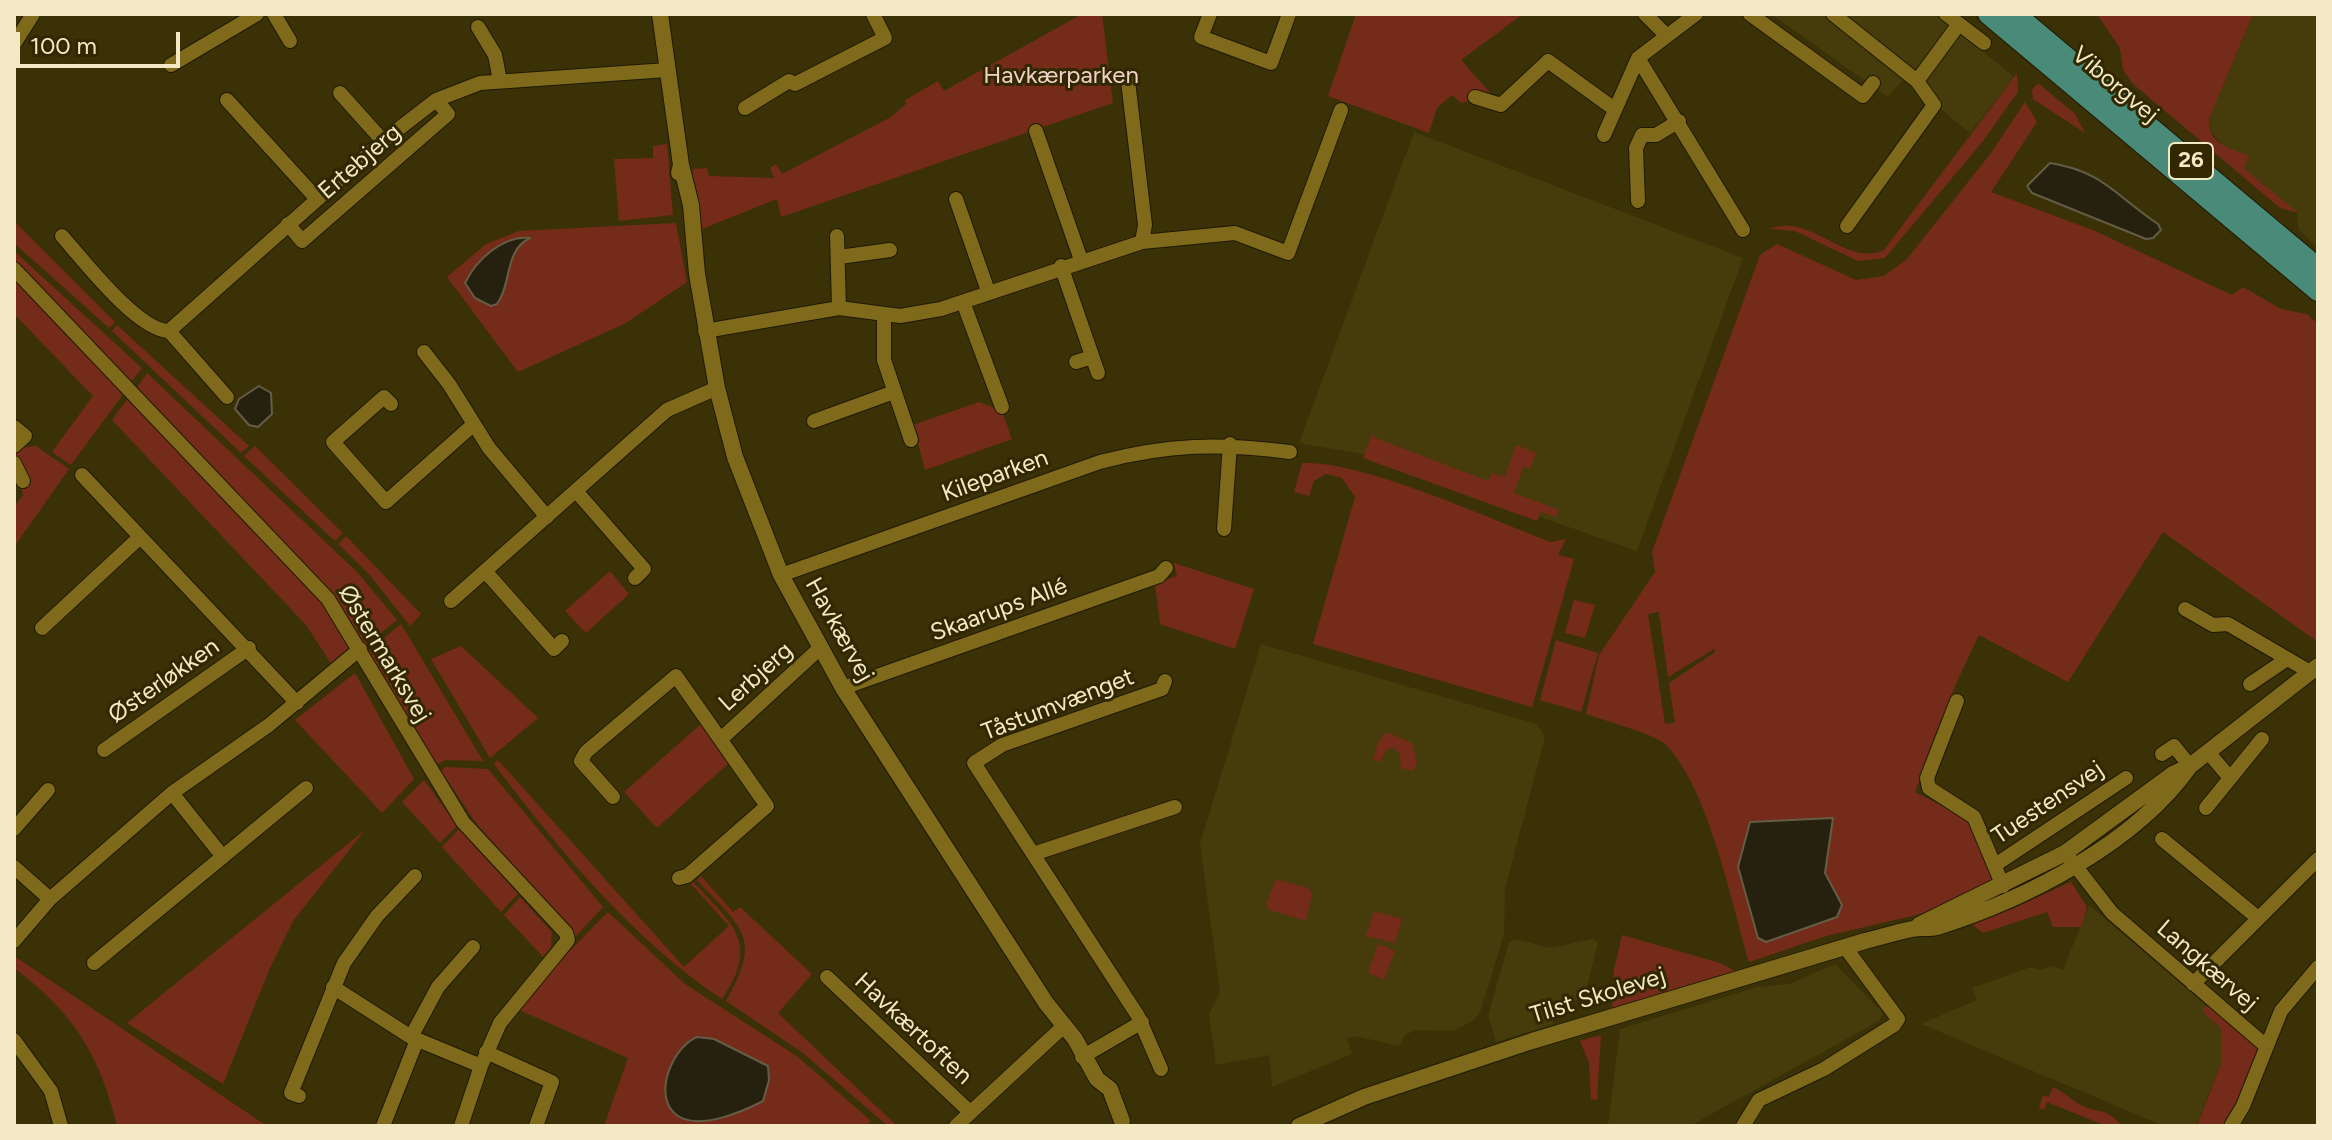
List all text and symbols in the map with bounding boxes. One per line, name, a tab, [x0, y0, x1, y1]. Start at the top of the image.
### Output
scale bar	[20, 16, 184, 66]
text: 100 m	[30, 31, 97, 60]
street label: Viborgvej	[2066, 40, 2164, 130]
park label: Havkærparken	[983, 62, 1139, 90]
street label: Ertebjerg	[313, 118, 407, 206]
road number: 26	[2169, 143, 2213, 179]
street label: Kileparken	[938, 443, 1052, 509]
street label: Skaarups Allé	[927, 572, 1071, 648]
street label: Havkærvej	[799, 573, 879, 687]
street label: Østermarksvej	[332, 580, 436, 728]
street label: Østerløkken	[103, 632, 225, 730]
street label: Lerbjerg	[713, 636, 799, 718]
street label: Tåstumvænget	[978, 663, 1138, 747]
street label: Tuestensvej	[1987, 755, 2109, 851]
street label: Langkærvej	[2151, 914, 2263, 1018]
street label: Tilst Skolevej	[1527, 962, 1669, 1030]
street label: Havkærtoften	[848, 967, 978, 1091]

